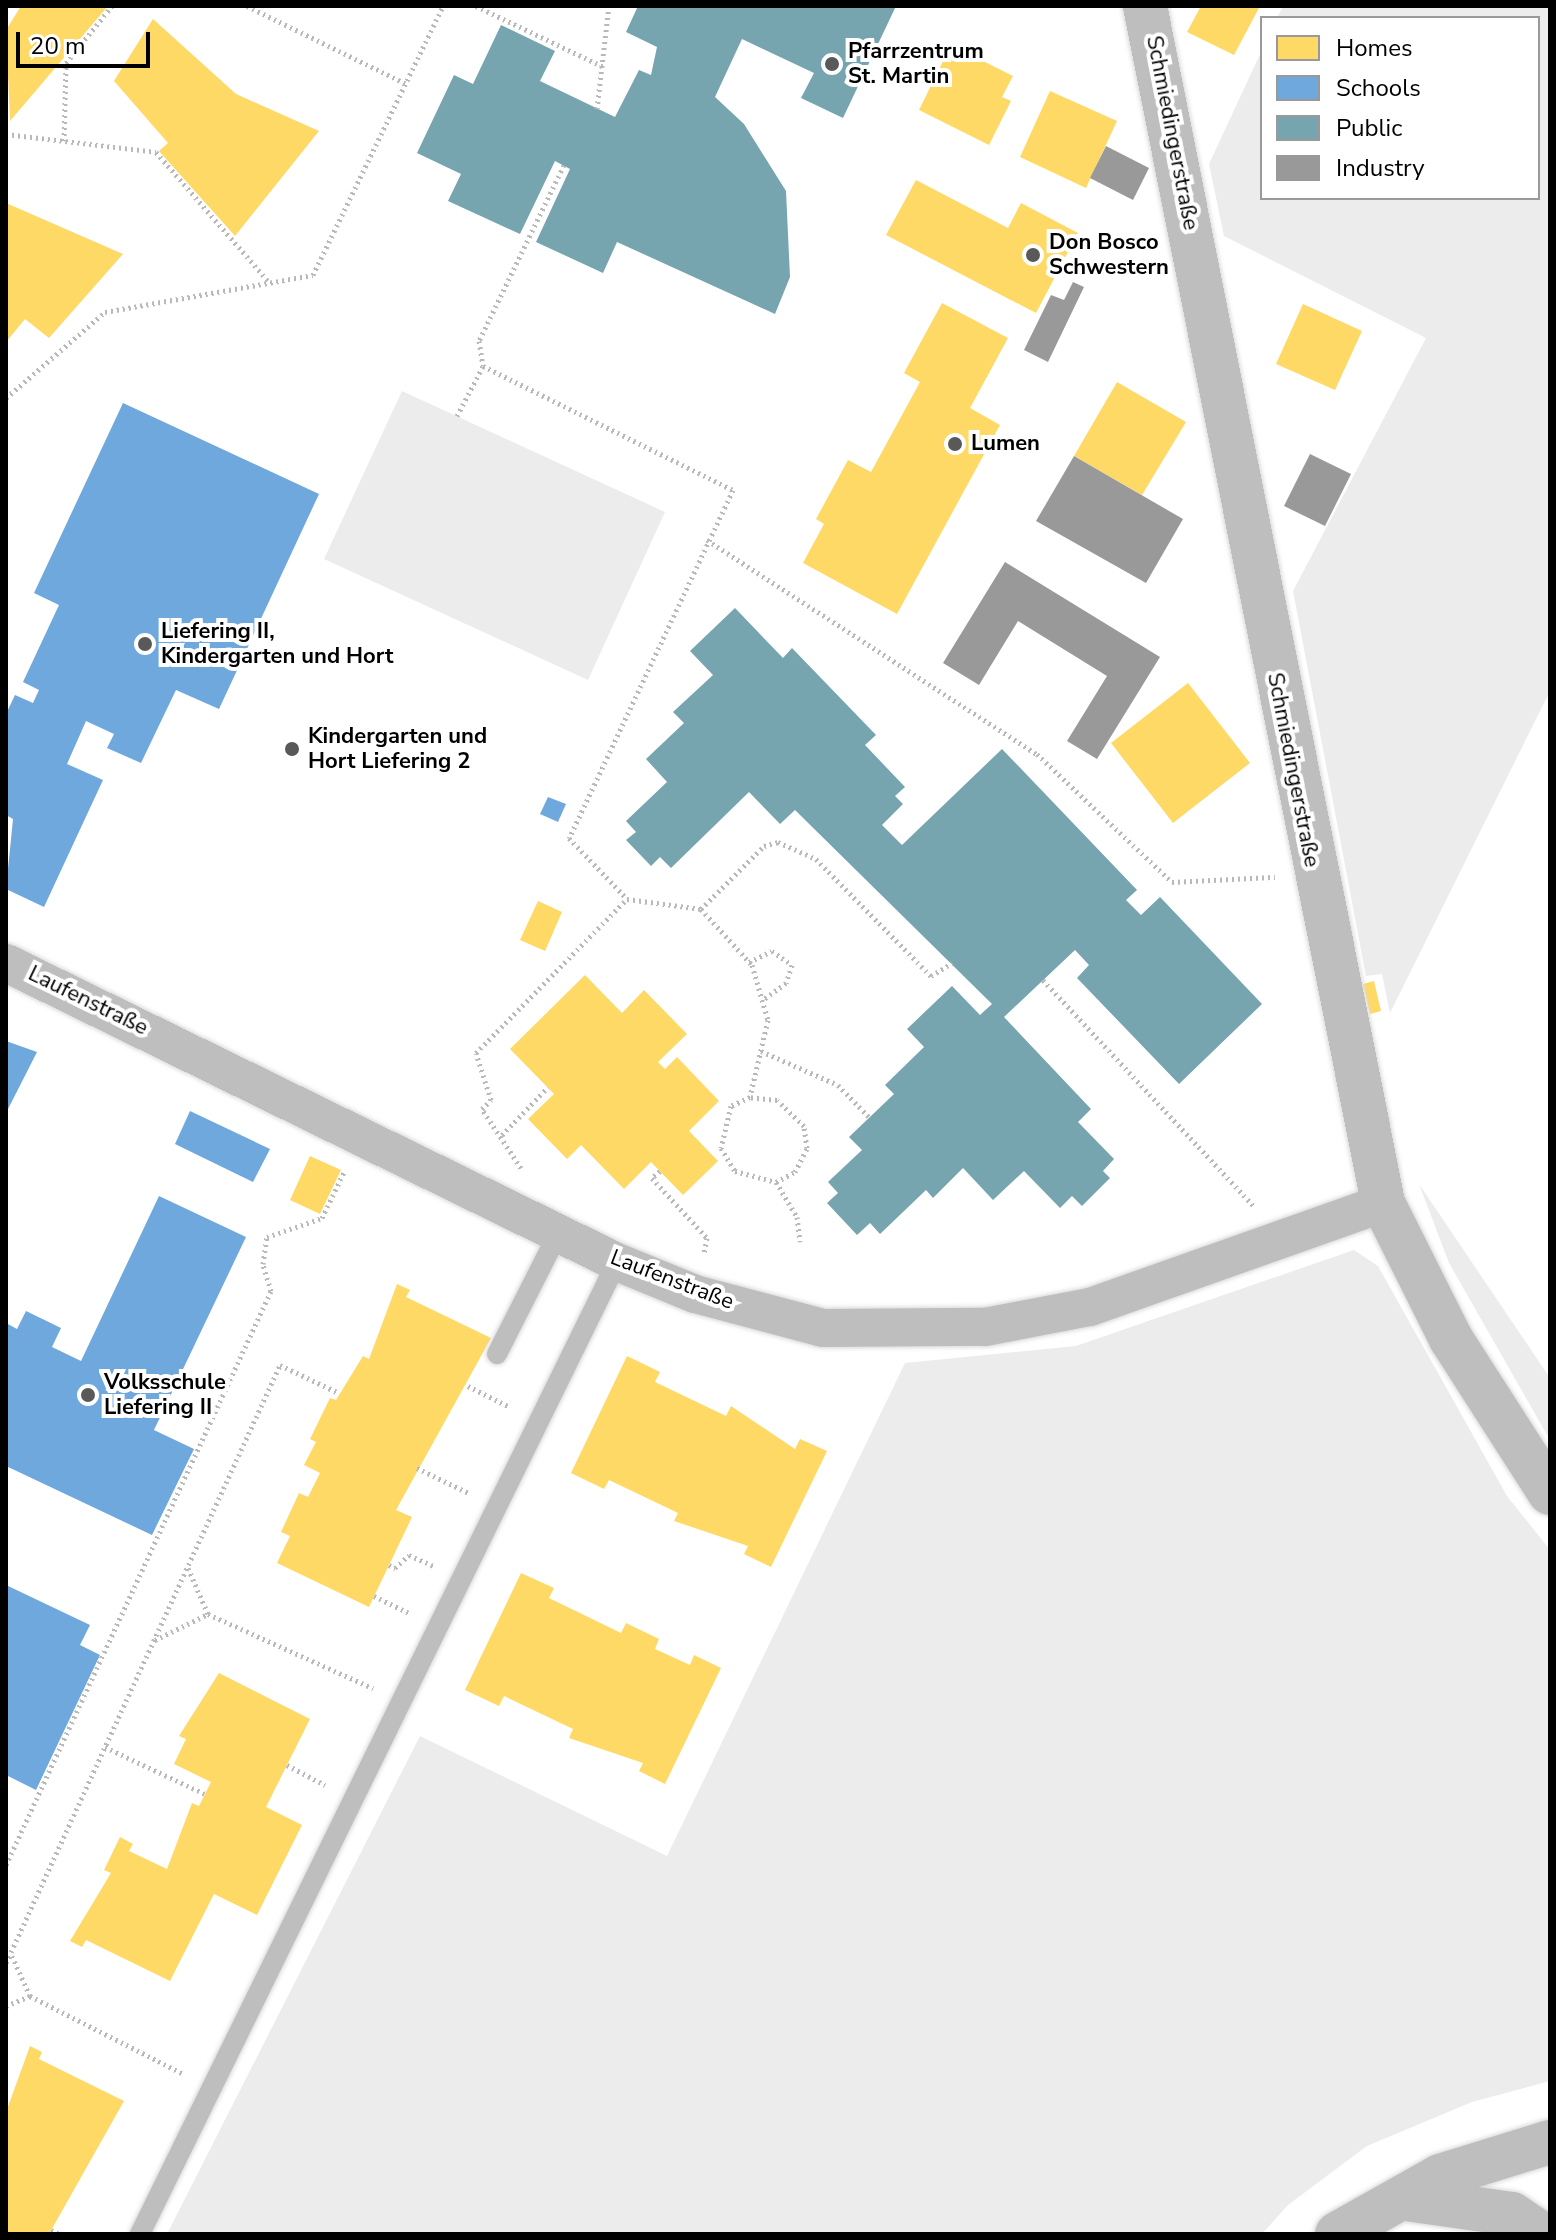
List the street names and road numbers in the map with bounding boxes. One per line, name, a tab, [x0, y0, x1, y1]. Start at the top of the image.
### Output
street label: Schmiedingerstraße	[1140, 34, 1204, 232]
street label: Schmiedingerstraße	[1261, 671, 1325, 869]
street label: Laufenstraße	[24, 961, 152, 1041]
street label: Laufenstraße	[607, 1244, 737, 1316]

